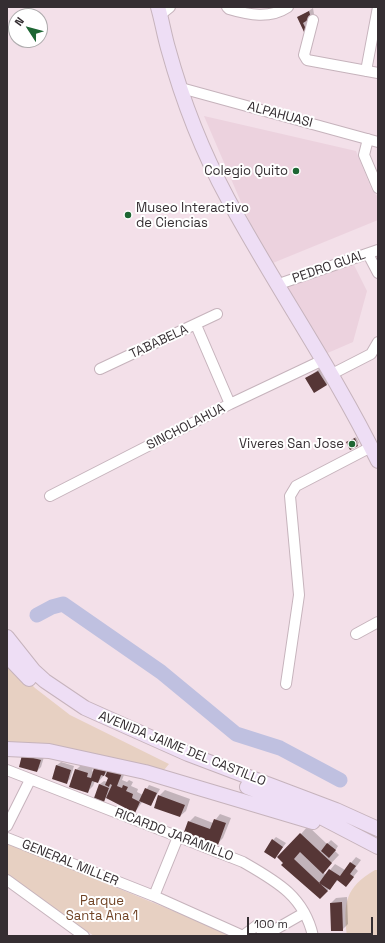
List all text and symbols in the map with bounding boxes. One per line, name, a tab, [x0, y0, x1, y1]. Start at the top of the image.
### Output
north arrow	[8, 8, 48, 48]
text: N	[11, 14, 27, 29]
street label: ALPAHUASI	[246, 99, 314, 131]
place label: Colegio Quito	[204, 163, 288, 179]
marker: Colegio Quito	[291, 166, 301, 176]
place label: Museo Interactivo de Ciencias	[136, 200, 249, 231]
marker: Museo Interactivo de Ciencias	[123, 210, 133, 220]
street label: PEDRO GUAL	[290, 247, 368, 287]
street label: TABABELA	[127, 322, 191, 362]
street label: SINCHOLAHUA	[144, 401, 228, 453]
place label: Viveres San Jose	[239, 436, 344, 452]
marker: Viveres San Jose	[347, 439, 357, 449]
street label: AVENIDA JAIME DEL CASTILLO	[96, 708, 268, 790]
street label: RICARDO JARAMILLO	[113, 805, 235, 865]
street label: GENERAL MILLER	[19, 837, 121, 889]
park label: Parque Santa Ana 1	[66, 893, 138, 924]
scale bar	[249, 909, 375, 935]
text: 100 m	[254, 916, 288, 932]

